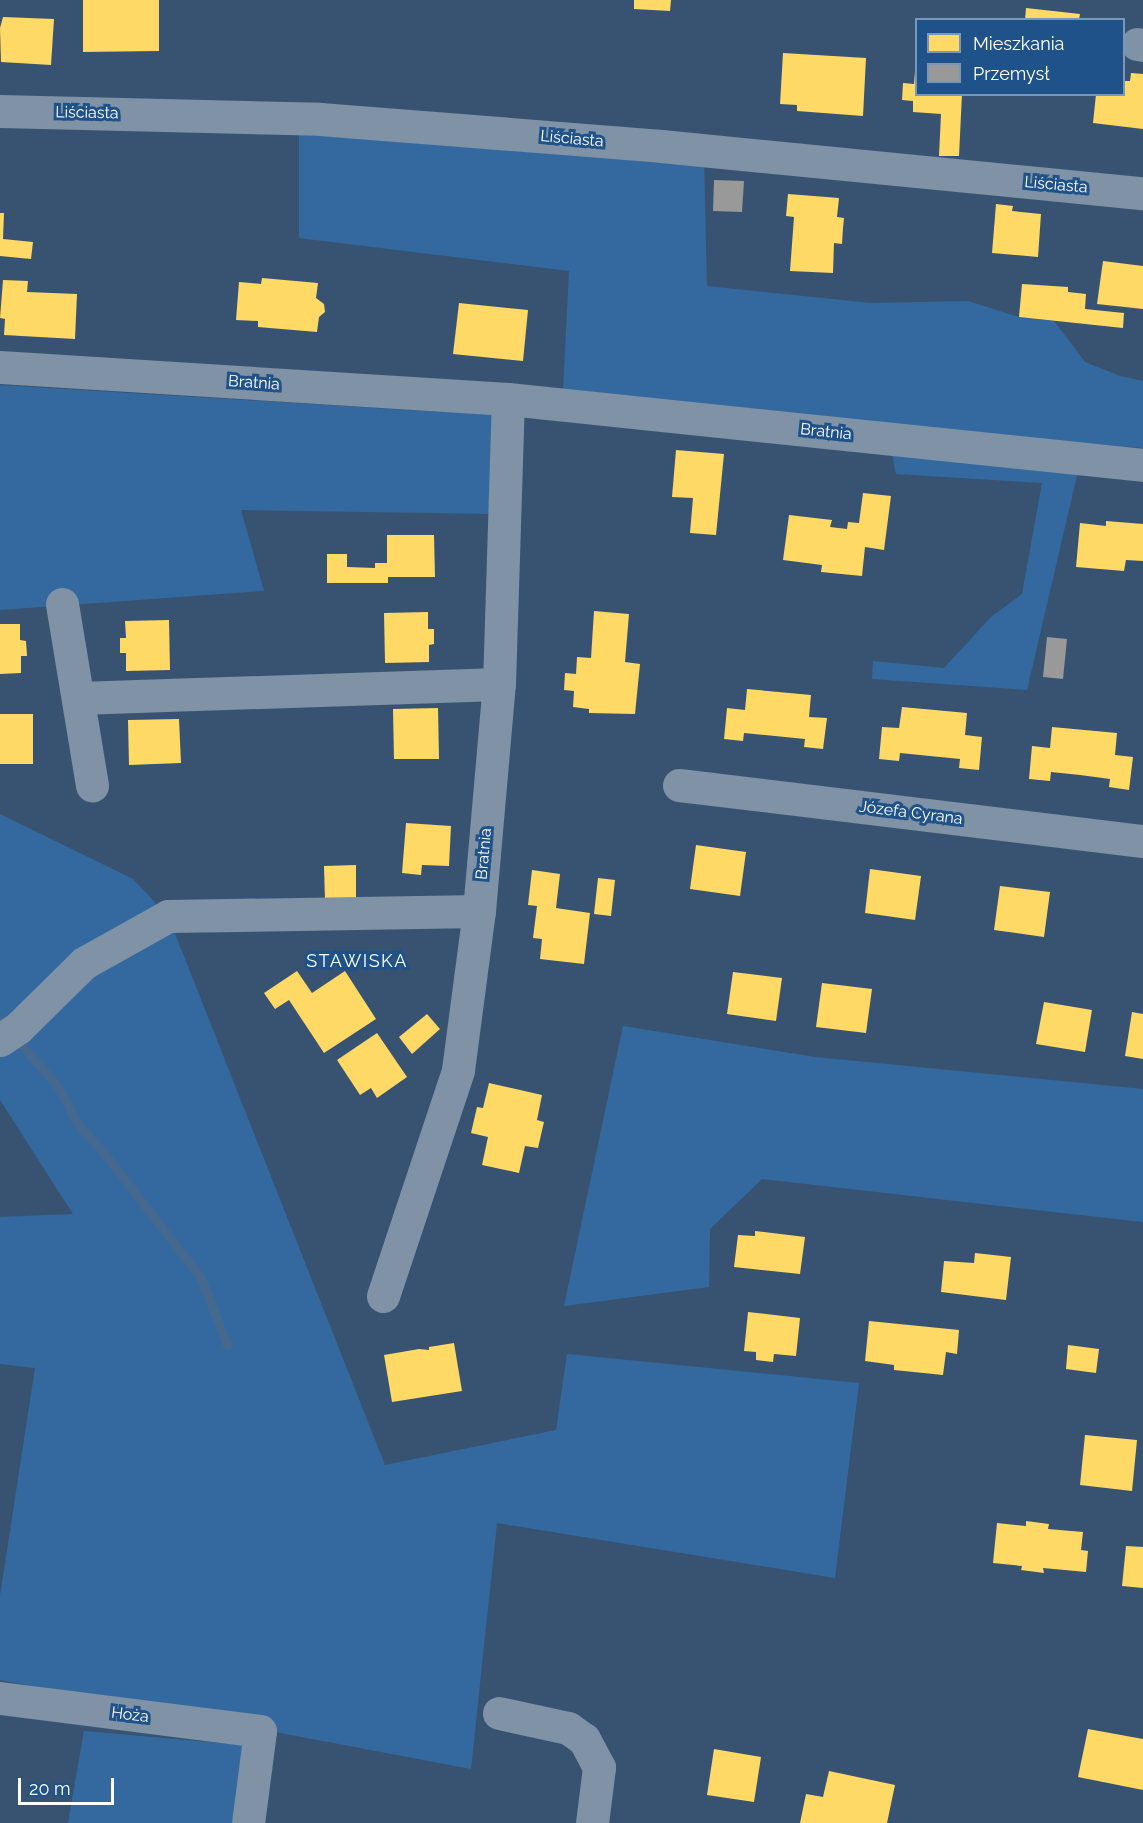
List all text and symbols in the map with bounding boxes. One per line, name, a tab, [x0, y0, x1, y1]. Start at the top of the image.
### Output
legend	[915, 18, 1125, 96]
text: Mieszkania	[973, 33, 1064, 54]
text: Przemysł	[973, 63, 1050, 84]
street label: Liściasta	[55, 103, 119, 123]
street label: Liściasta	[540, 127, 604, 151]
street label: Liściasta	[1024, 173, 1088, 197]
street label: Bratnia	[227, 372, 281, 394]
street label: Bratnia	[799, 420, 853, 444]
street label: Józefa Cyrana	[858, 797, 964, 829]
street label: Bratnia	[472, 827, 496, 881]
district label: STAWISKA	[306, 950, 408, 972]
street label: Hoża	[110, 1703, 150, 1727]
scale bar	[21, 1766, 117, 1804]
text: 20 m	[29, 1778, 71, 1799]

